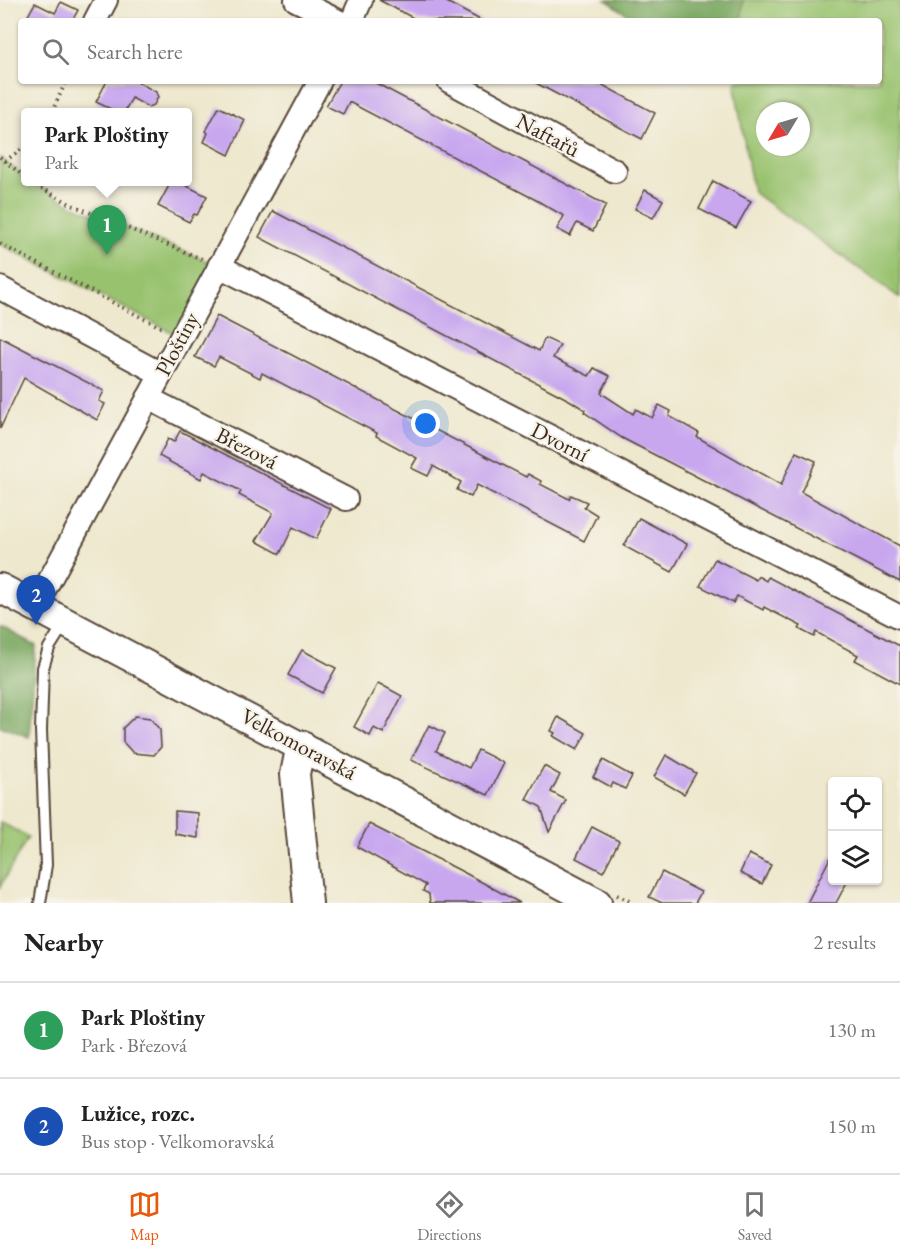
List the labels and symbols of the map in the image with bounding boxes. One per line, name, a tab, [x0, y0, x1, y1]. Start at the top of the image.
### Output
north arrow	[756, 102, 810, 156]
street label: Naftařů	[511, 106, 585, 164]
pin: 1	[88, 206, 126, 255]
street label: Ploštiny	[148, 307, 206, 381]
your location	[411, 409, 440, 438]
street label: Dvorní	[526, 415, 594, 469]
street label: Březová	[211, 420, 283, 476]
pin: 2	[16, 576, 56, 625]
street label: Velkomoravská	[236, 701, 362, 787]

